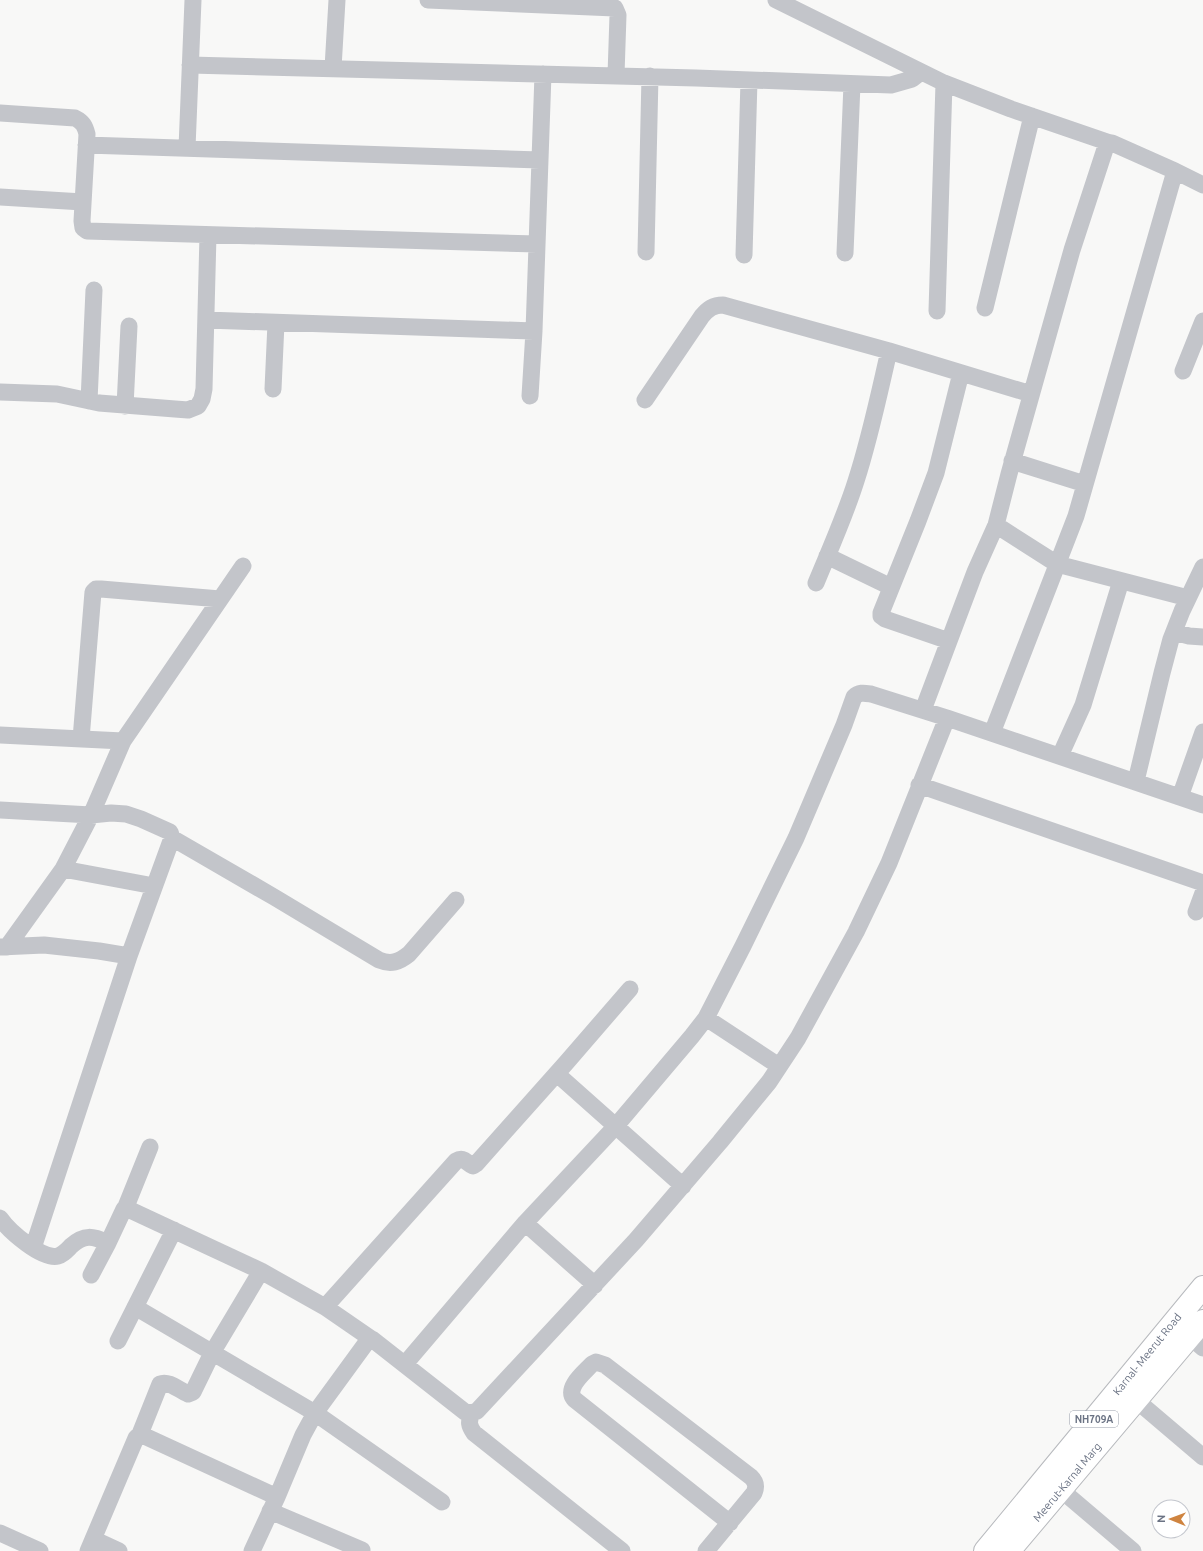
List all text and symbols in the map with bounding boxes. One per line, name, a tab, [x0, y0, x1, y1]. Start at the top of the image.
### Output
street label: Karnal- Meerut Road	[1110, 1311, 1184, 1397]
road number: NH709A	[1070, 1411, 1118, 1427]
street label: Meerut-Karnal Marg	[1031, 1440, 1103, 1524]
north arrow	[1151, 1499, 1191, 1539]
text: N	[1155, 1515, 1167, 1523]

